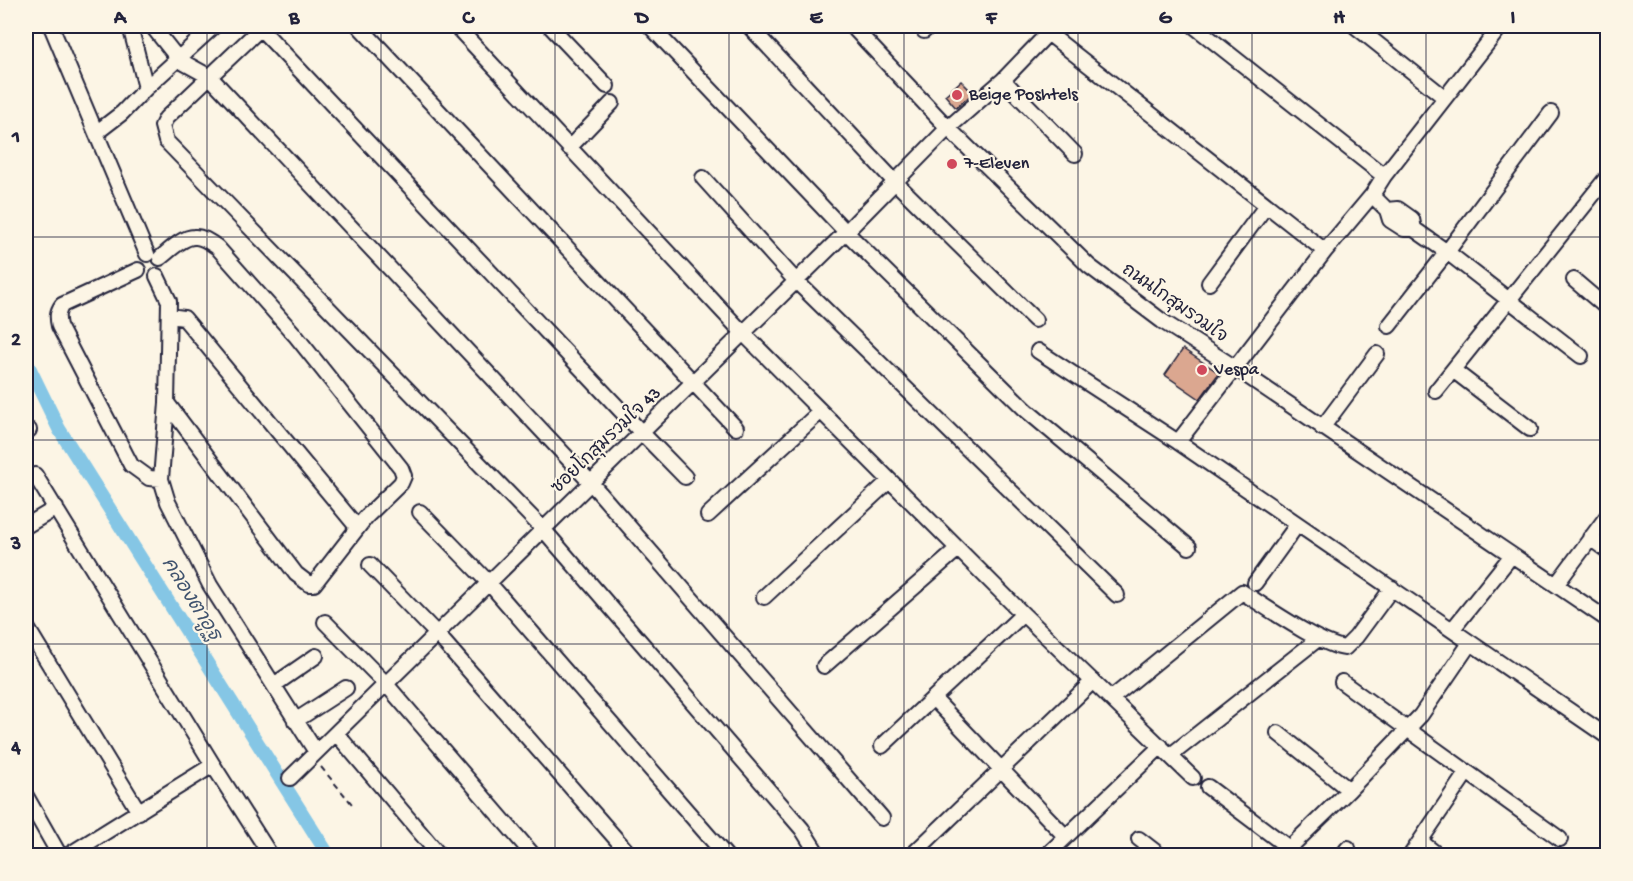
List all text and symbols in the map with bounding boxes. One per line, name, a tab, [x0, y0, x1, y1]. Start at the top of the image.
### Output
text: A	[113, 8, 128, 31]
text: B	[288, 8, 300, 31]
text: C	[462, 8, 476, 31]
text: D	[633, 8, 649, 31]
text: E	[810, 8, 824, 31]
text: F	[985, 8, 998, 31]
text: G	[1159, 8, 1173, 31]
text: H	[1333, 8, 1345, 31]
text: I	[1511, 8, 1516, 31]
place label: Beige Poshtels	[968, 85, 1079, 106]
marker: Beige Poshtels	[950, 88, 964, 102]
text: 1	[11, 127, 20, 150]
place label: 7-Eleven	[963, 154, 1030, 175]
marker: 7-Eleven	[945, 157, 959, 171]
street label: ถนนโกสุมรวมใจ	[1117, 256, 1234, 349]
text: 2	[11, 330, 21, 353]
place label: Vespa	[1213, 360, 1260, 381]
marker: Vespa	[1195, 363, 1209, 377]
street label: ซอยโกสุมรวมใจ 43	[544, 380, 667, 499]
text: 3	[10, 534, 21, 557]
water label: คลองตาอูฐ	[155, 554, 226, 648]
text: 4	[10, 738, 21, 761]

